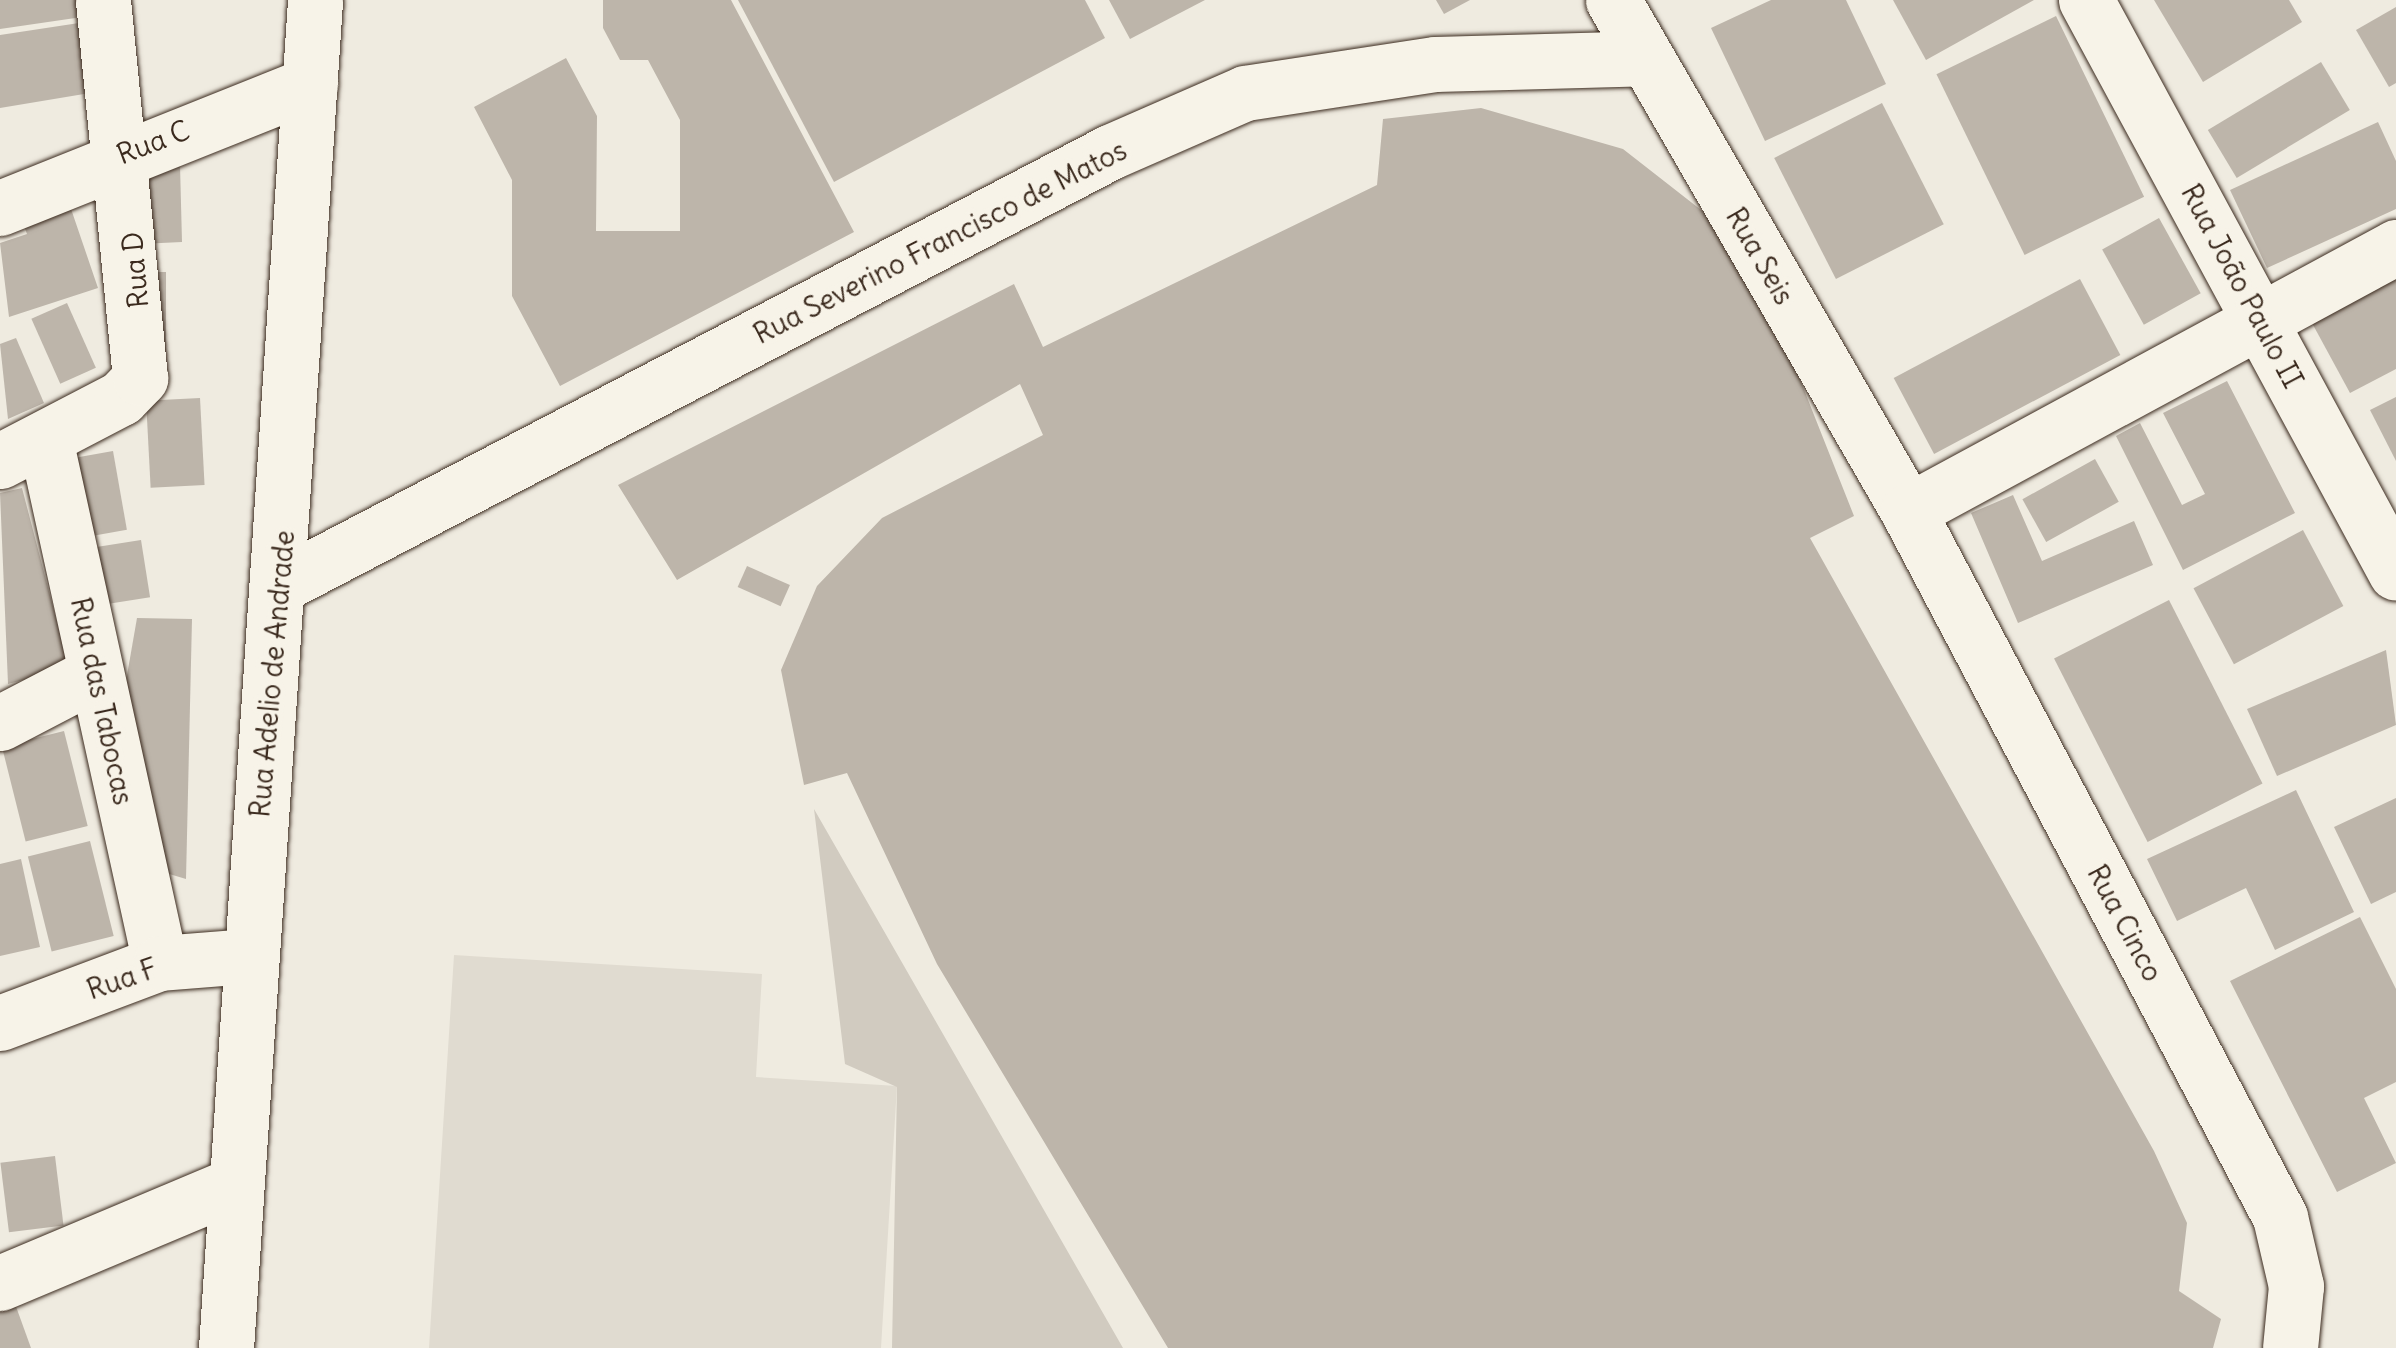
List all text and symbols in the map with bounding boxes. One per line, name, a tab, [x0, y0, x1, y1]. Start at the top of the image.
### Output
street label: Rua C	[112, 113, 194, 171]
street label: Rua Severino Francisco de Matos	[748, 133, 1132, 351]
street label: Rua João Paulo II	[2174, 178, 2310, 394]
street label: Rua Seis	[1719, 202, 1801, 310]
street label: Rua D	[115, 230, 155, 310]
street label: Rua Adelio de Andrade	[243, 529, 301, 819]
street label: Rua das Tabocas	[64, 594, 140, 808]
street label: Rua Cinco	[2080, 859, 2170, 987]
street label: Rua F	[82, 951, 162, 1007]

